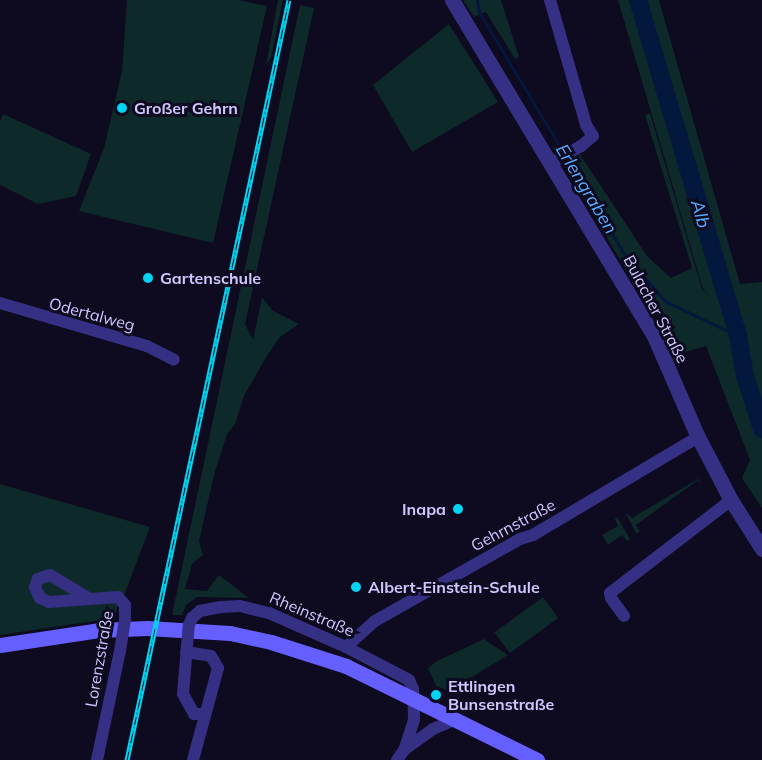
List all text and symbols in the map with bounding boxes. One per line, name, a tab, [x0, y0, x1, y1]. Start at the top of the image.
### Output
place label: Großer Gehrn	[134, 98, 238, 118]
marker: Großer Gehrn	[115, 101, 129, 115]
water label: Erlengraben	[551, 140, 621, 238]
water label: Alb	[686, 197, 714, 231]
street label: Bulacher Straße	[620, 252, 692, 366]
place label: Gartenschule	[160, 268, 261, 288]
marker: Gartenschule	[141, 271, 155, 285]
street label: Odertalweg	[47, 293, 137, 335]
street label: Gehrnstraße	[468, 495, 558, 555]
place label: Inapa	[402, 499, 446, 519]
marker: Inapa	[451, 502, 465, 516]
place label: Albert-Einstein-Schule	[368, 577, 540, 597]
marker: Albert-Einstein-Schule	[349, 580, 363, 594]
street label: Rheinstraße	[267, 588, 357, 640]
street label: Lorenzstraße	[81, 609, 117, 709]
place label: Ettlingen Bunsenstraße	[448, 676, 554, 714]
marker: Ettlingen Bunsenstraße	[429, 688, 443, 702]

